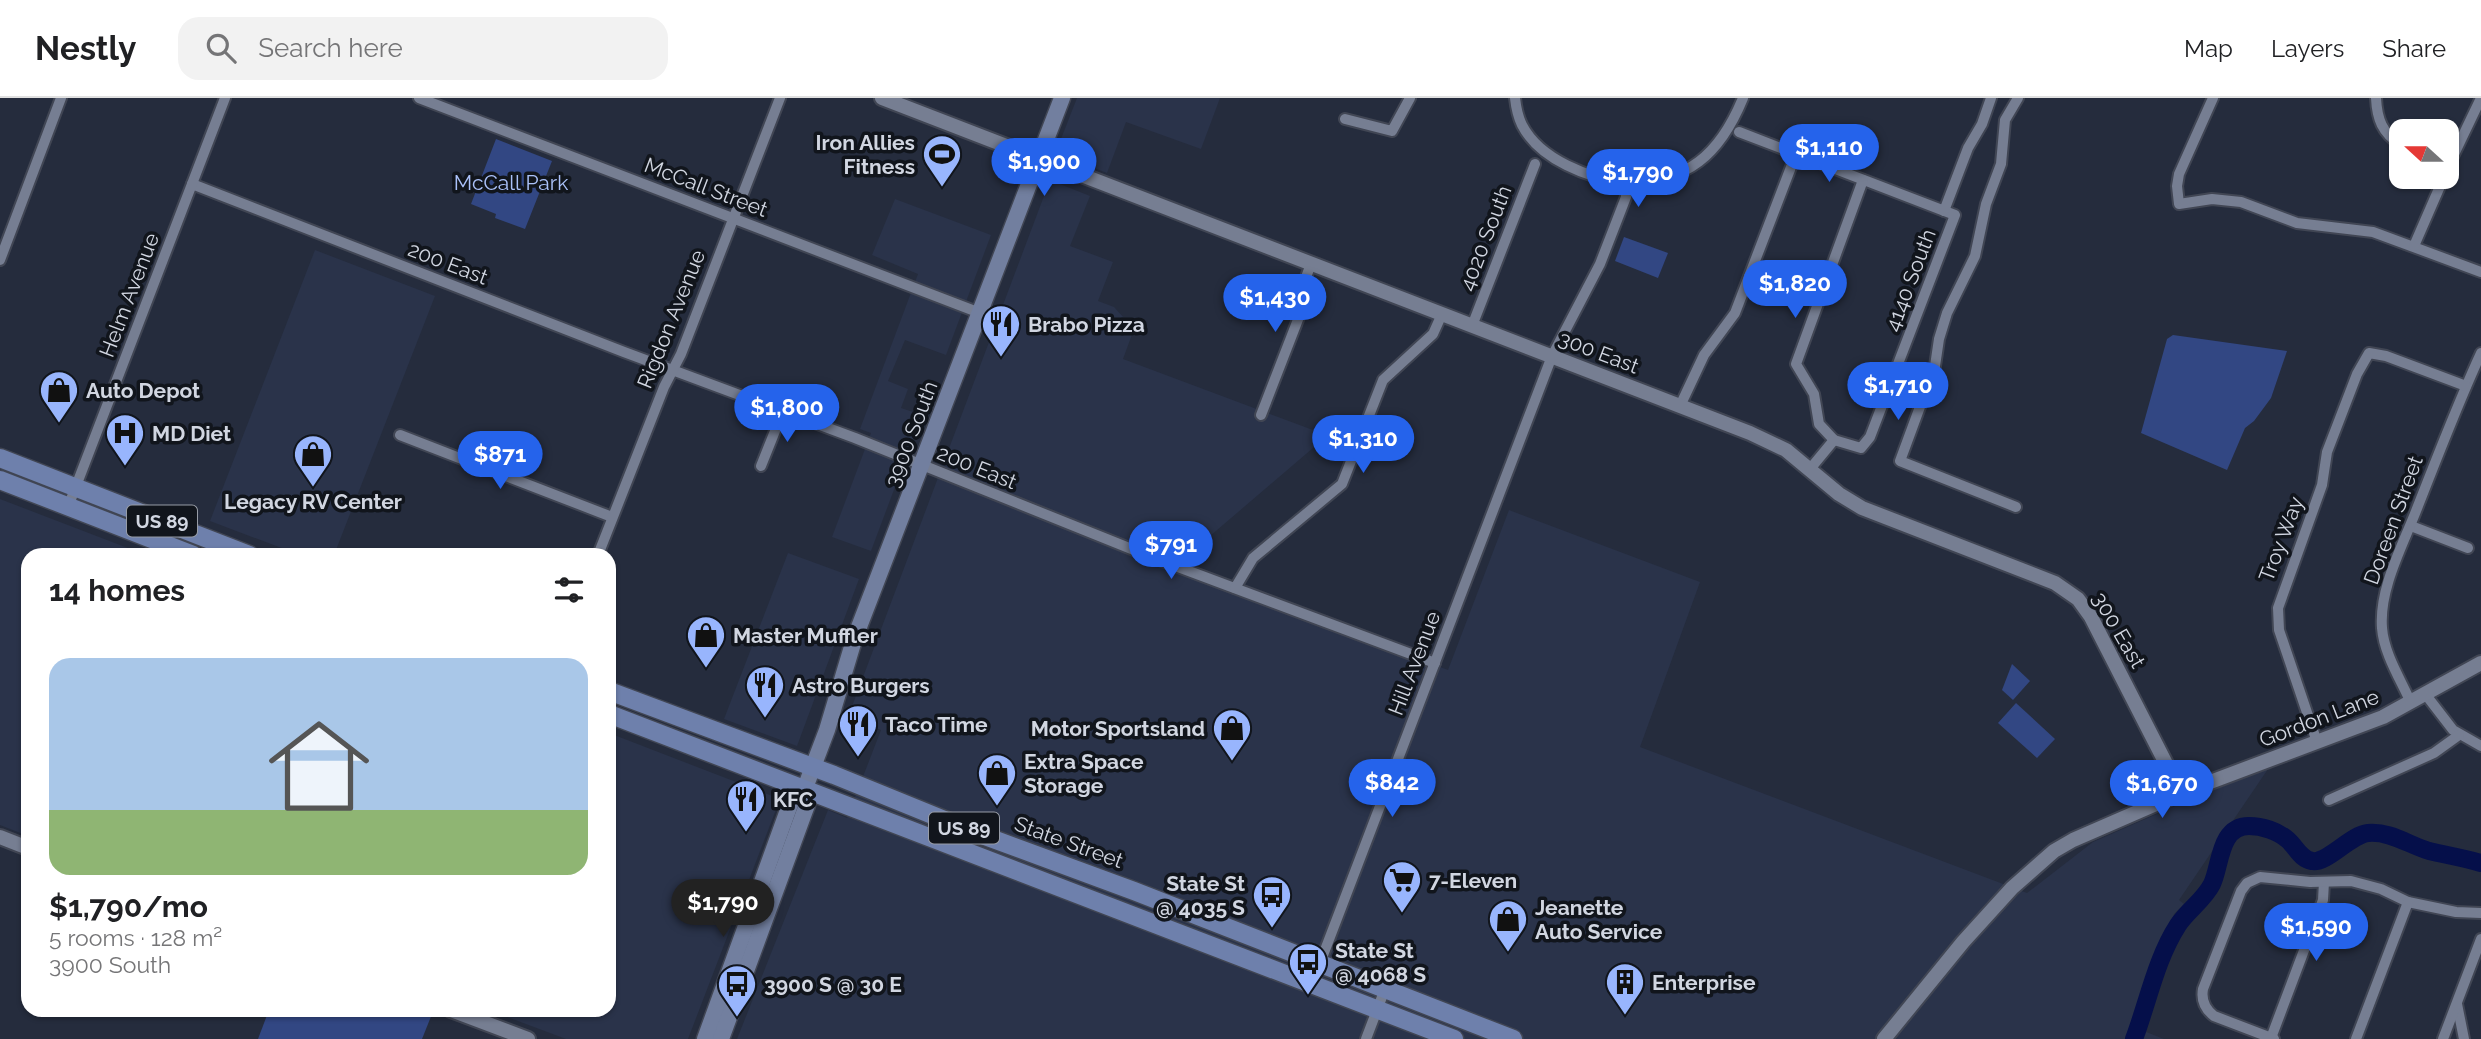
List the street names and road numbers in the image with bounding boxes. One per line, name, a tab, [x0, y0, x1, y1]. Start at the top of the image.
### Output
street label: McCall Street	[641, 152, 771, 222]
street label: 4020 South	[1454, 182, 1516, 294]
street label: 4140 South	[1879, 226, 1941, 334]
street label: Helm Avenue	[94, 229, 164, 361]
street label: 200 East	[405, 236, 491, 290]
street label: Rigdon Avenue	[632, 246, 710, 392]
street label: 300 East	[1555, 325, 1643, 379]
street label: 3900 South	[879, 377, 943, 491]
street label: 200 East	[934, 440, 1020, 494]
street label: Doreen Street	[2358, 452, 2428, 588]
street label: Troy Way	[2253, 493, 2309, 585]
road number: US 89	[127, 506, 197, 536]
street label: 300 East	[2087, 588, 2151, 672]
street label: Hill Avenue	[1383, 608, 1445, 718]
street label: Gordon Lane	[2256, 684, 2382, 752]
street label: State Street	[1011, 811, 1127, 873]
road number: US 89	[929, 813, 999, 844]

